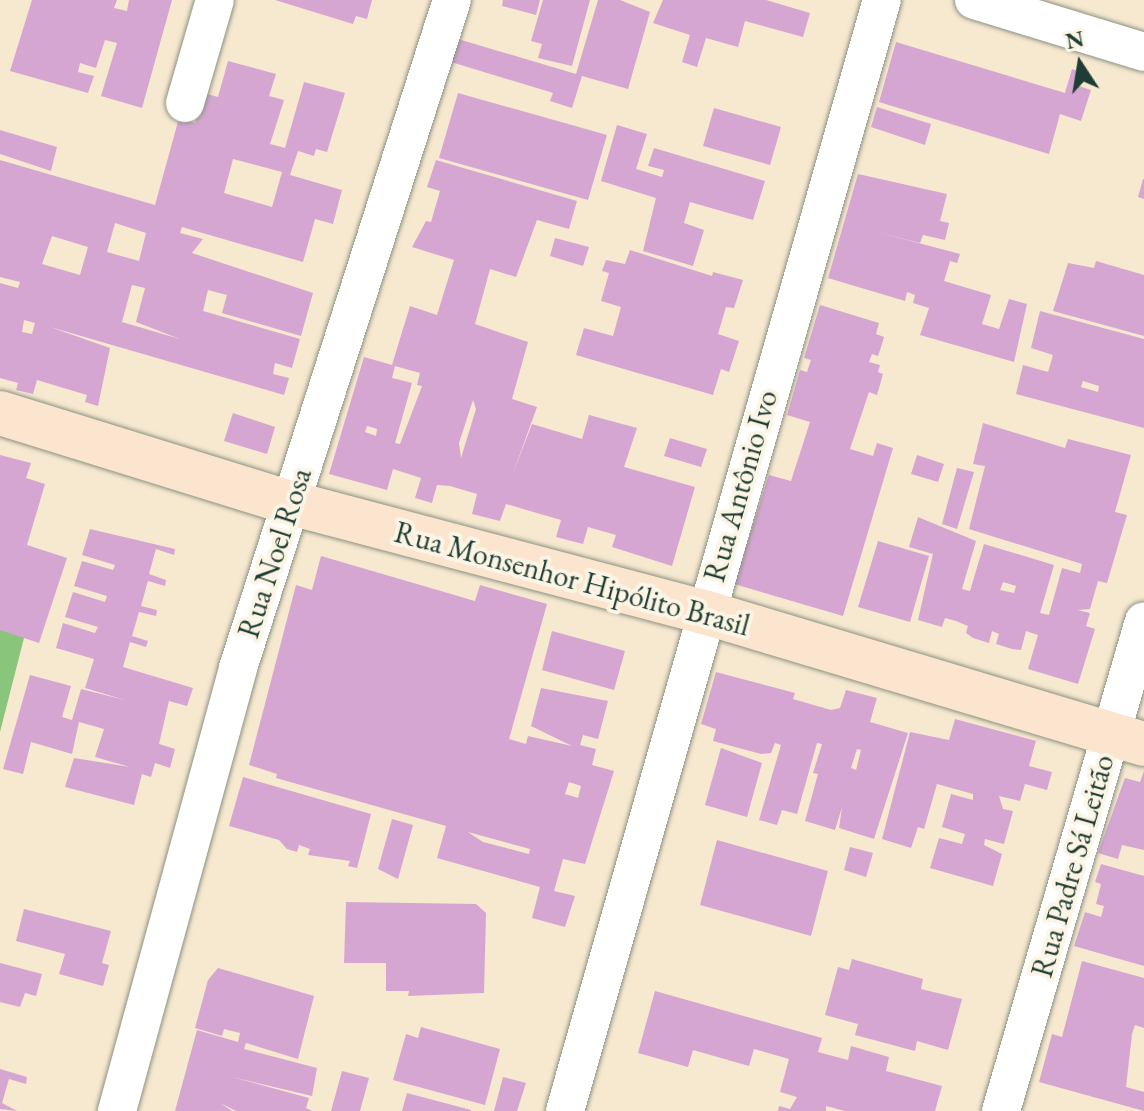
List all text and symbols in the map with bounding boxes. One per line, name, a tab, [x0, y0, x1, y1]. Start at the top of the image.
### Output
north arrow	[1040, 24, 1120, 104]
text: N	[1063, 24, 1087, 56]
street label: Rua Antônio Ivo	[696, 386, 786, 586]
street label: Rua Noel Rosa	[231, 463, 319, 643]
street label: Rua Monsenhor Hipólito Brasil	[391, 514, 753, 644]
street label: Rua Padre Sá Leitão	[1024, 751, 1122, 981]

